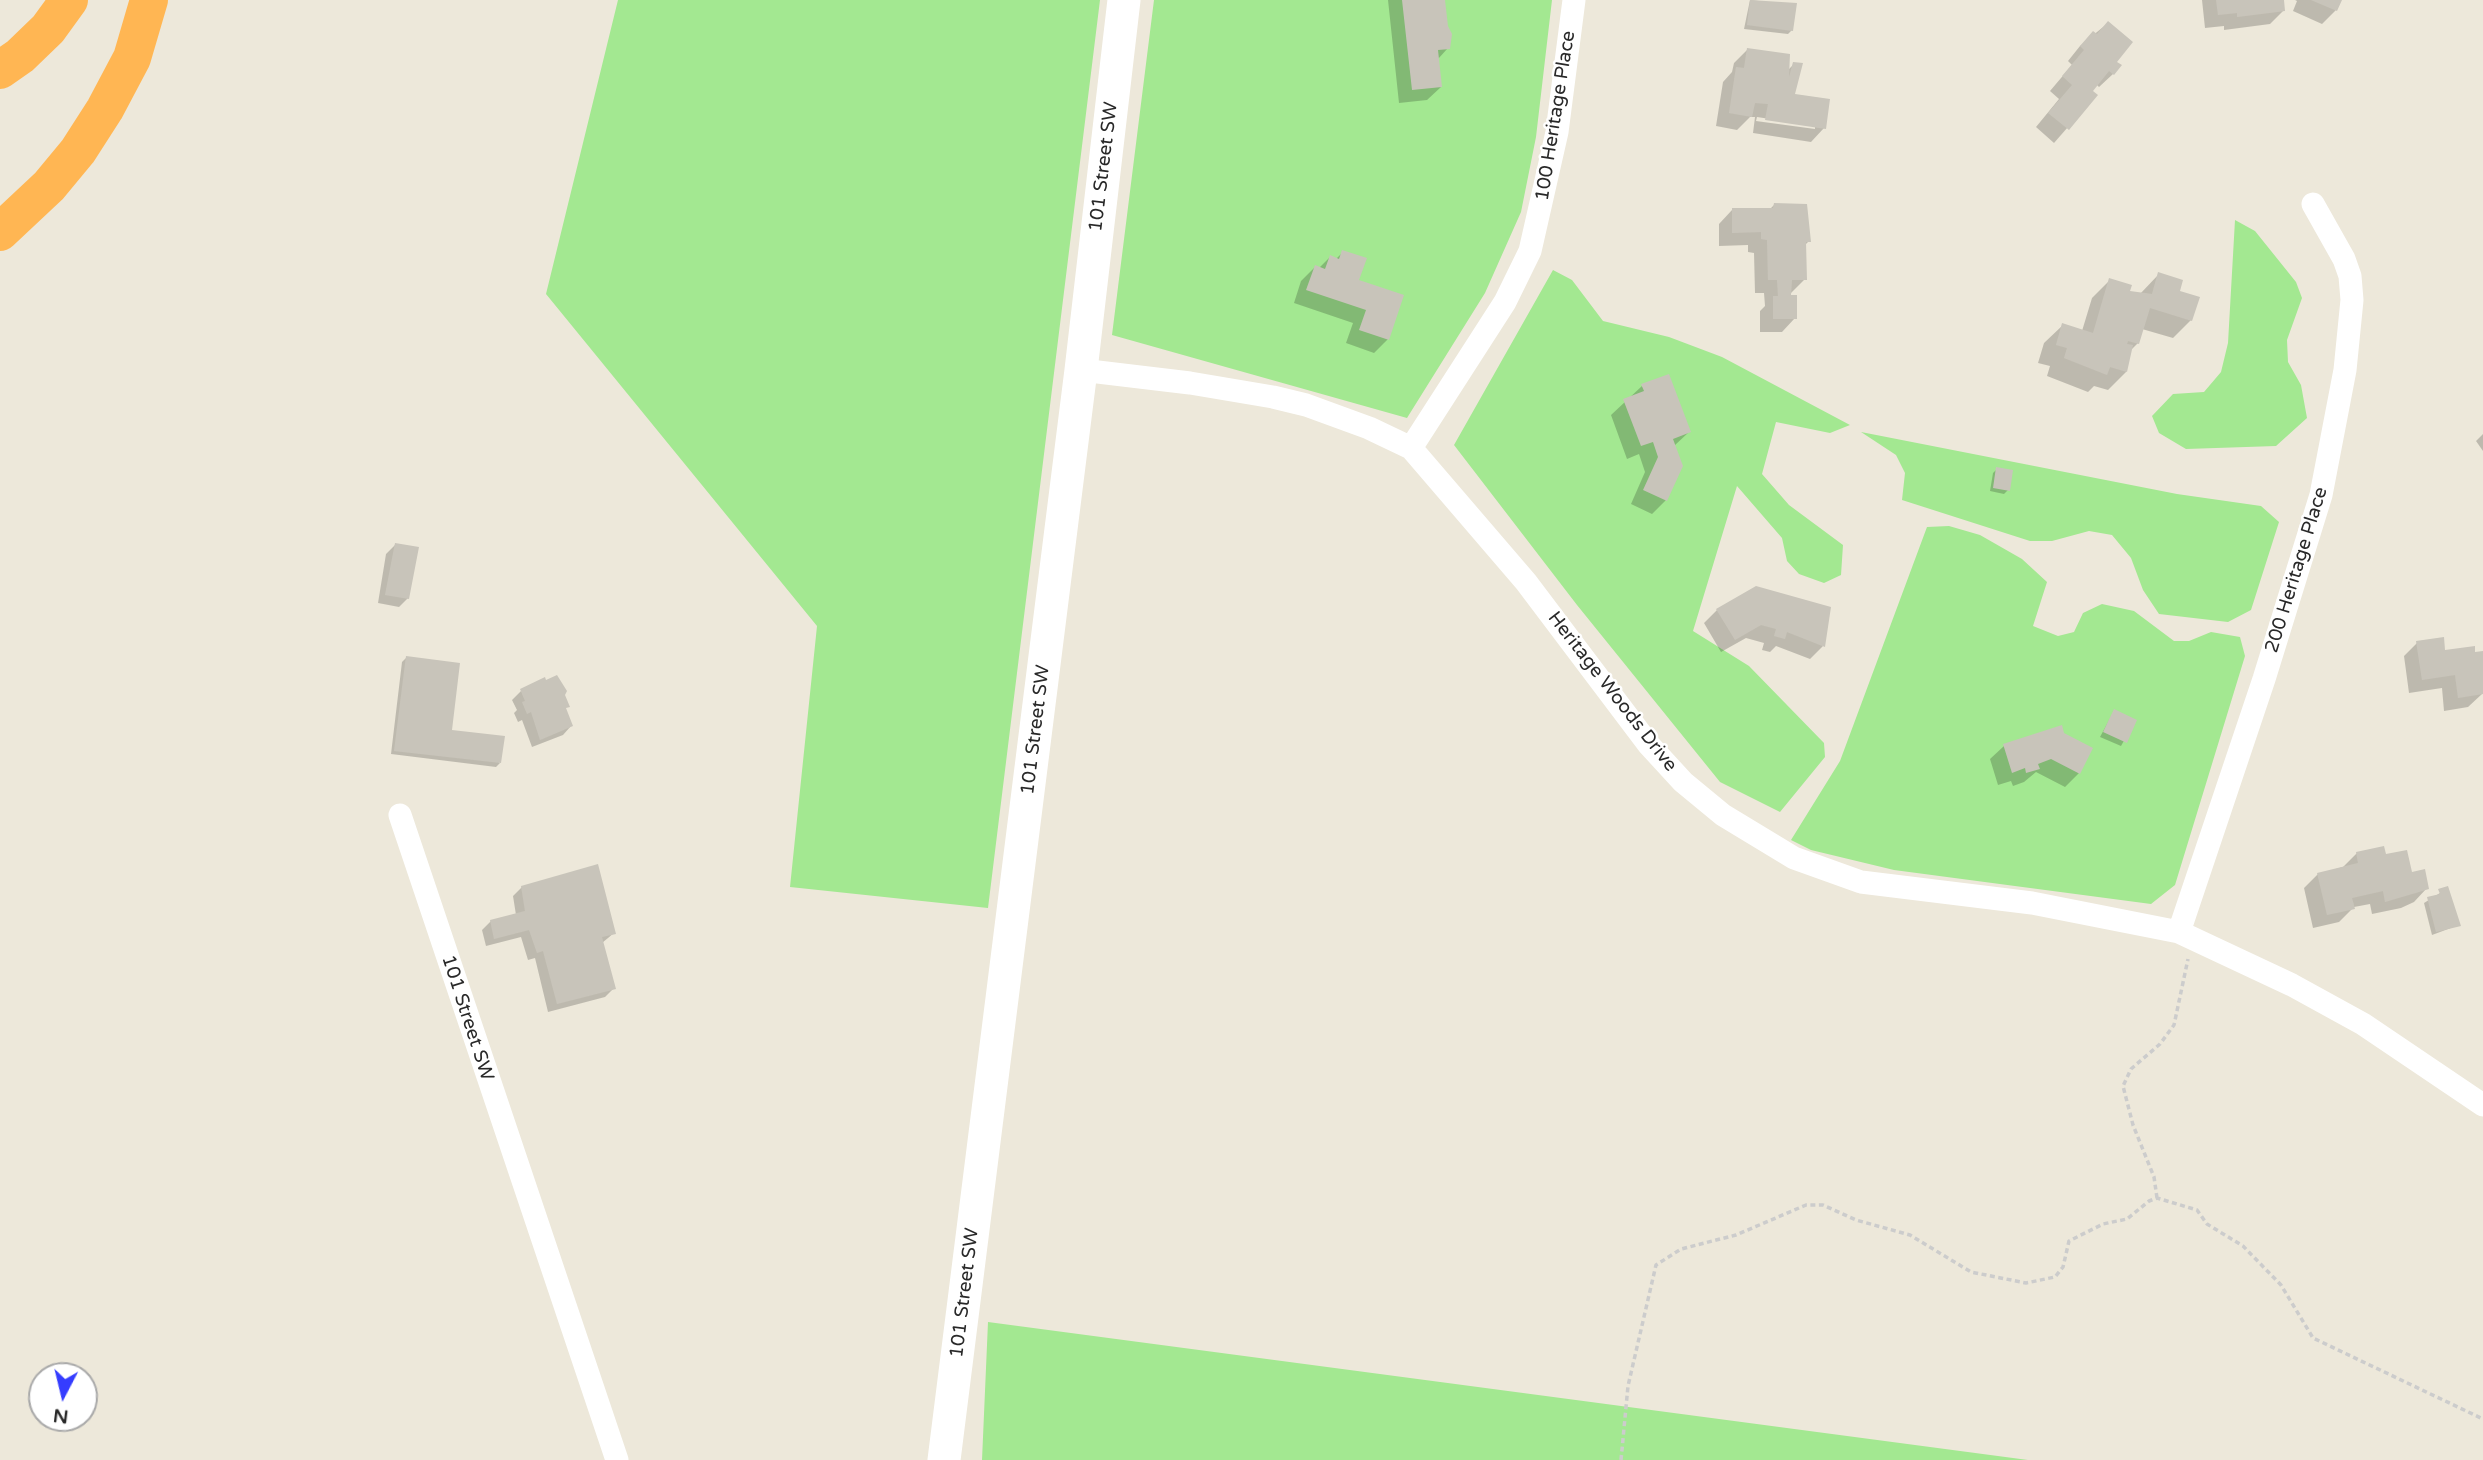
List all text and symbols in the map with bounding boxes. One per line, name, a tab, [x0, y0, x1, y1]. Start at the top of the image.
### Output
street label: 100 Heritage Place	[1531, 29, 1581, 203]
street label: 101 Street SW	[1085, 101, 1123, 233]
street label: 200 Heritage Place	[2261, 484, 2333, 656]
street label: Heritage Woods Drive	[1542, 607, 1682, 777]
street label: 101 Street SW	[1017, 664, 1055, 796]
street label: 101 Street SW	[436, 952, 498, 1084]
street label: 101 Street SW	[946, 1227, 984, 1359]
north arrow	[28, 1362, 98, 1432]
text: N	[52, 1404, 70, 1428]

